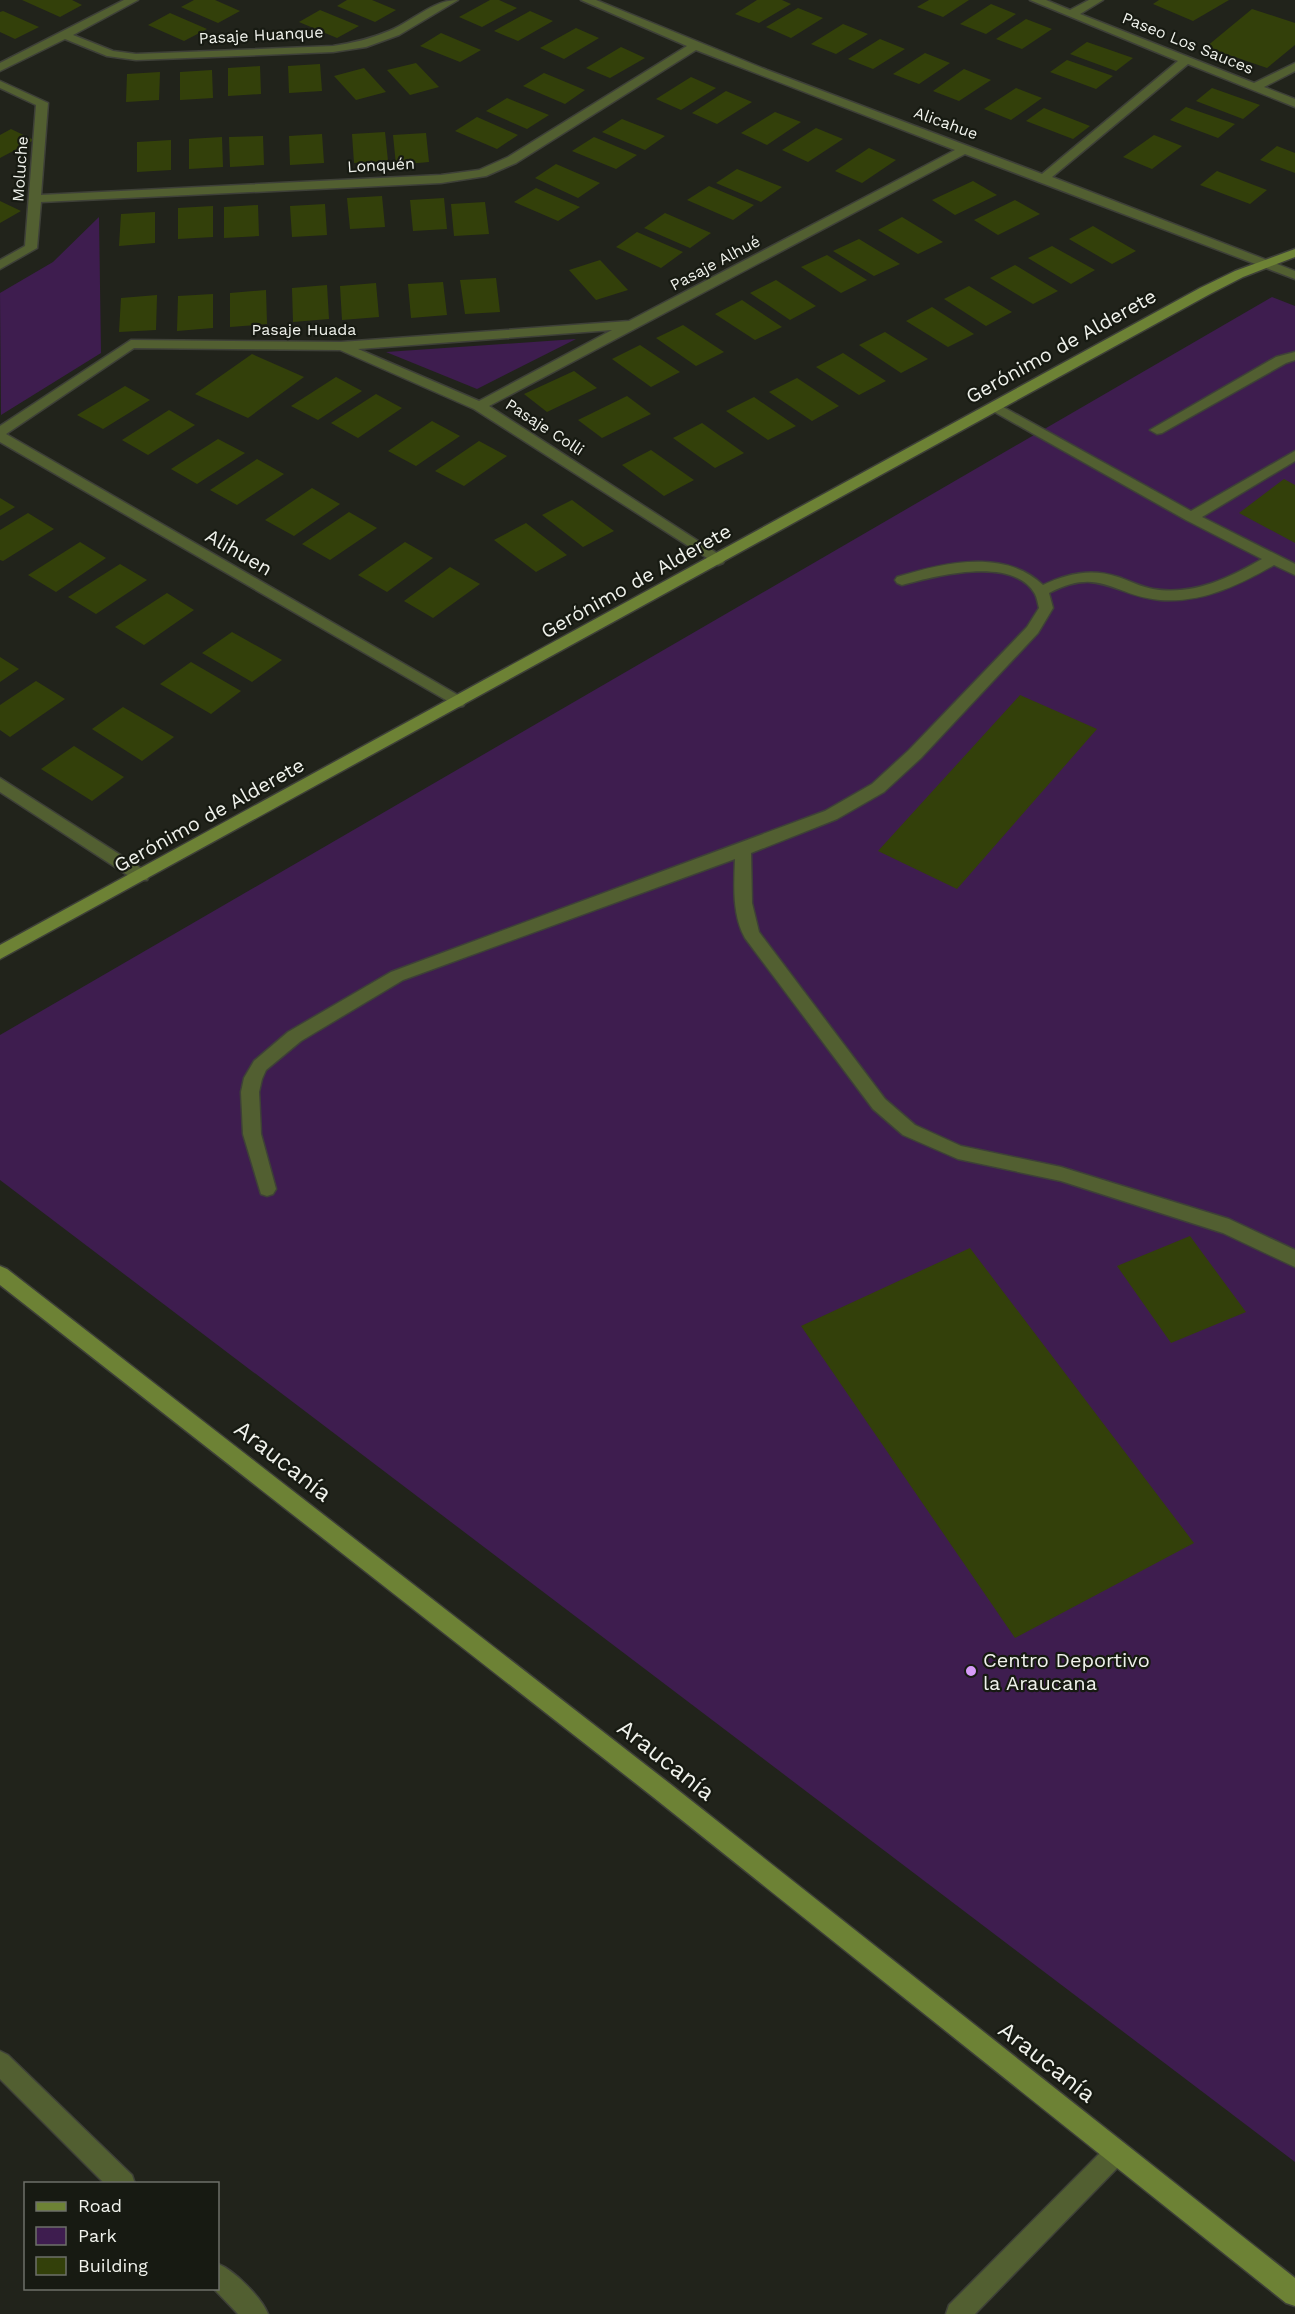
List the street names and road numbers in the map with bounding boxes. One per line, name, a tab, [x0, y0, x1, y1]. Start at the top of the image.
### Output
street label: Paseo Los Sauces	[1120, 8, 1256, 78]
street label: Pasaje Huanque	[198, 22, 324, 48]
street label: Alicahue	[911, 103, 981, 143]
street label: Moluche	[8, 135, 32, 203]
street label: Lonquén	[347, 154, 415, 176]
street label: Pasaje Alhué	[667, 231, 763, 295]
street label: Gerónimo de Alderete	[962, 284, 1160, 408]
street label: Pasaje Huada	[252, 320, 356, 339]
street label: Pasaje Colli	[502, 395, 588, 459]
street label: Gerónimo de Alderete	[537, 519, 735, 643]
street label: Alihuen	[201, 523, 277, 581]
street label: Gerónimo de Alderete	[110, 753, 308, 877]
street label: Araucanía	[229, 1414, 337, 1508]
street label: Araucanía	[612, 1713, 720, 1807]
street label: Araucanía	[993, 2015, 1101, 2109]

